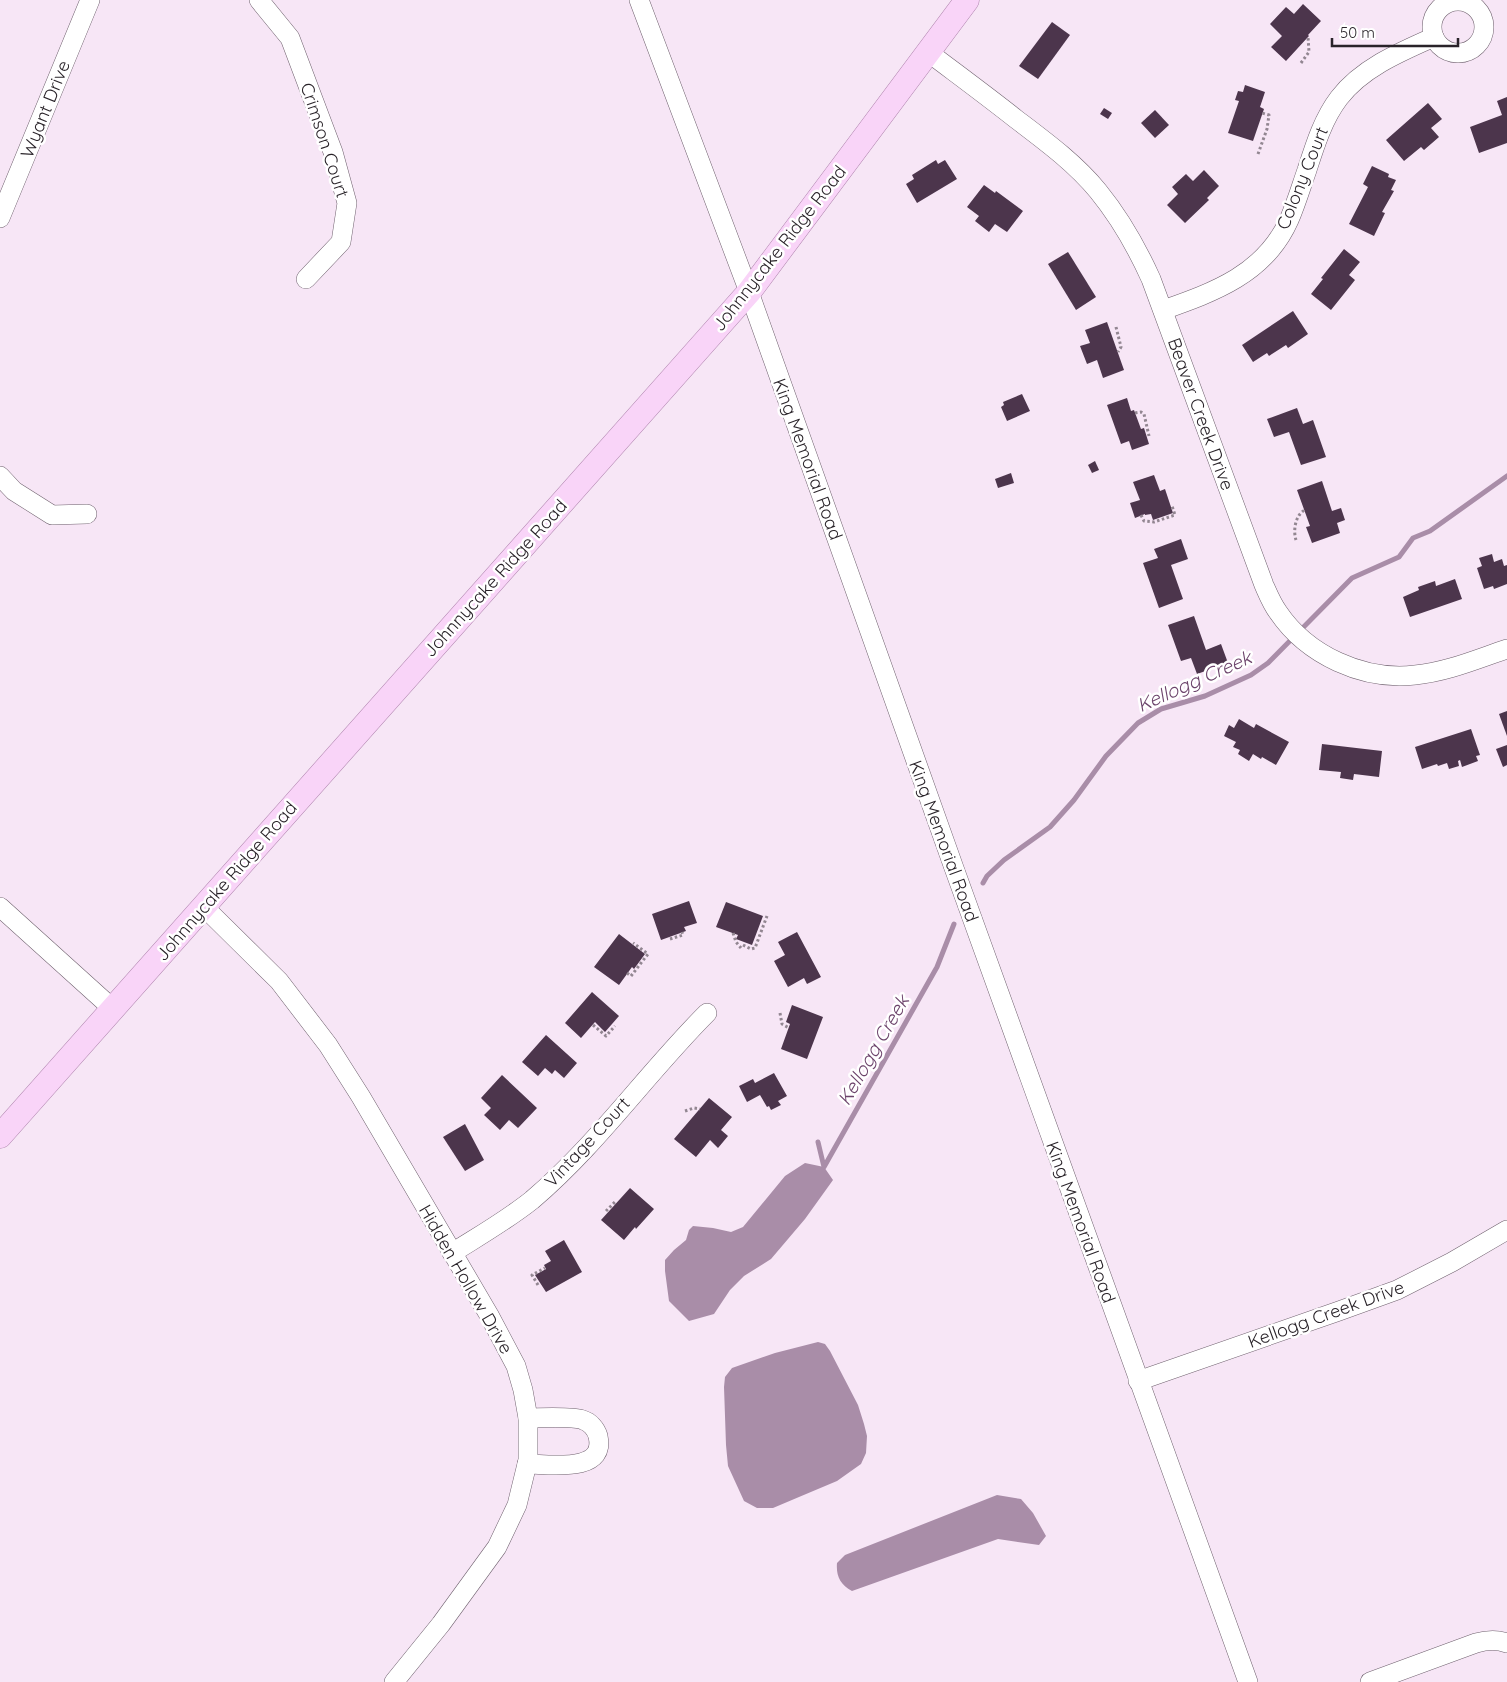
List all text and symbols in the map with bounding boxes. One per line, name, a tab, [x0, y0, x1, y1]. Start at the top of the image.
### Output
scale bar	[1332, 15, 1458, 47]
text: 50 m	[1340, 23, 1375, 42]
street label: Wyant Drive	[15, 57, 75, 161]
street label: Crimson Court	[296, 80, 354, 200]
street label: Colony Court	[1271, 123, 1333, 233]
street label: Johnnycake Ridge Road	[707, 160, 851, 336]
street label: Beaver Creek Drive	[1163, 335, 1239, 493]
street label: King Memorial Road	[768, 375, 848, 543]
street label: Johnnycake Ridge Road	[418, 494, 572, 662]
water label: Kellogg Creek	[1133, 644, 1257, 717]
street label: King Memorial Road	[904, 757, 984, 925]
street label: Johnnycake Ridge Road	[150, 796, 302, 966]
water label: Kellogg Creek	[832, 989, 915, 1109]
street label: Vintage Court	[539, 1092, 635, 1192]
street label: King Memorial Road	[1041, 1138, 1121, 1306]
street label: Hidden Hollow Drive	[414, 1200, 518, 1358]
street label: Kellogg Creek Drive	[1245, 1275, 1407, 1353]

